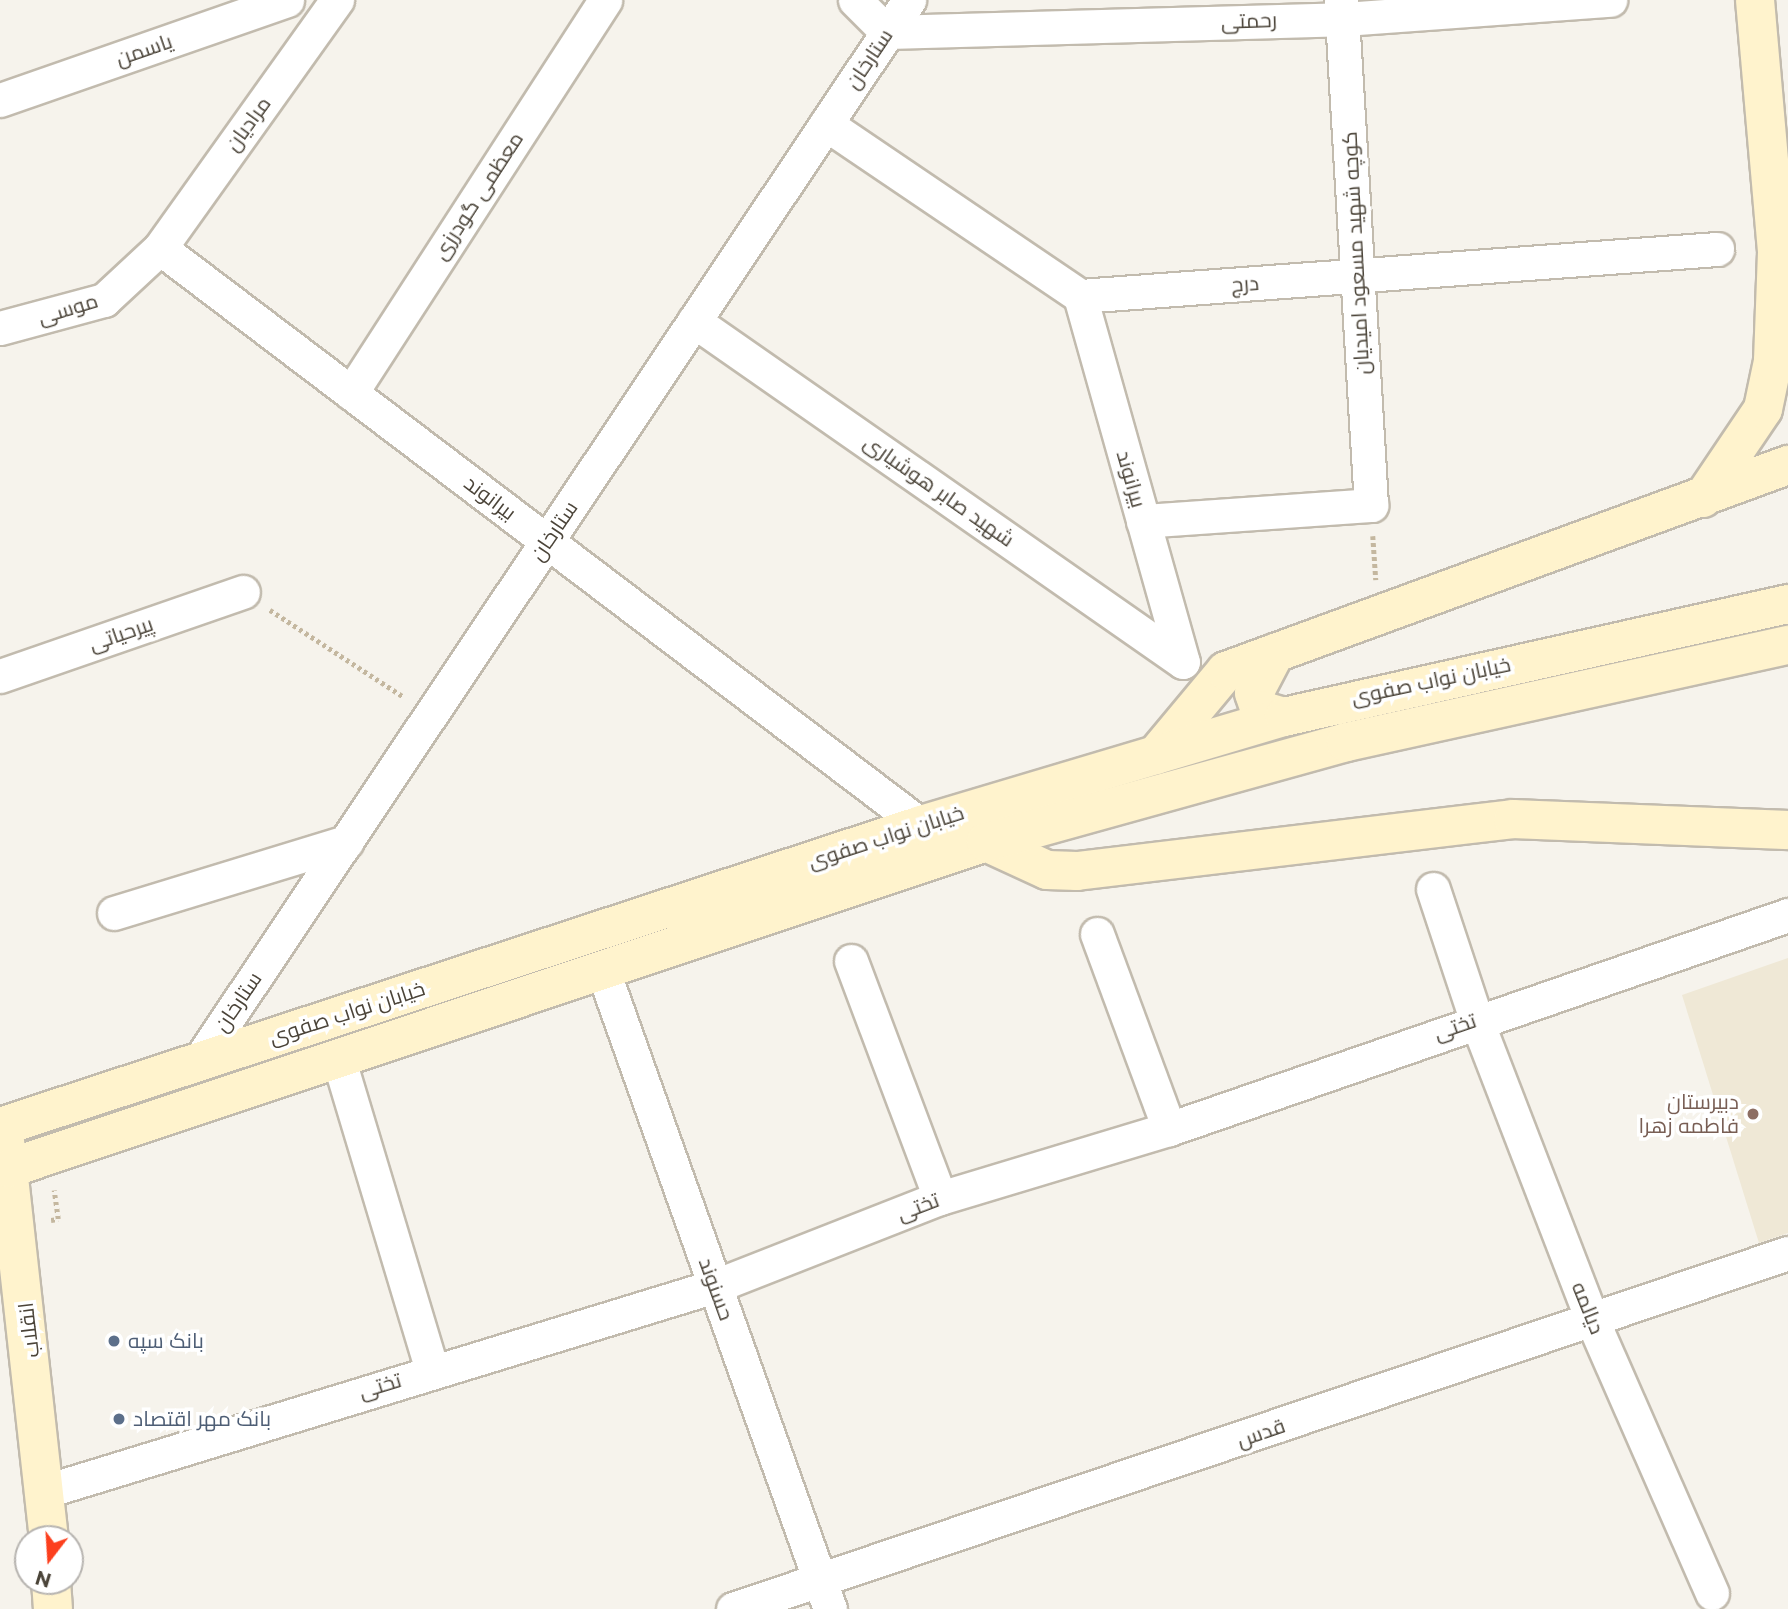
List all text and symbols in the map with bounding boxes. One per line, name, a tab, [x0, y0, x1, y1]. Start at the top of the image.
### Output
street label: رحمتی	[1221, 7, 1277, 35]
street label: ستارخان	[840, 24, 898, 94]
street label: یاسمن	[112, 29, 176, 71]
street label: مرادیان	[220, 92, 276, 156]
street label: معظمی گودرزی	[427, 127, 529, 265]
street label: کوچه شهید مسعود امیدیان	[1337, 131, 1375, 375]
street label: درج	[1230, 270, 1260, 298]
street label: موسی	[35, 288, 101, 330]
street label: شهید صابر هوشیاری	[859, 430, 1019, 552]
street label: بیرانوند	[1111, 447, 1151, 511]
street label: بیرانوند	[459, 470, 521, 526]
street label: ستارخان	[525, 496, 583, 566]
street label: پیرحیاتی	[86, 611, 156, 657]
street label: خیابان نواب صفوی	[1349, 652, 1513, 710]
street label: خیابان نواب صفوی	[805, 800, 967, 874]
street label: ستارخان	[209, 967, 267, 1037]
street label: خیابان نواب صفوی	[266, 976, 428, 1050]
street label: تختی	[1431, 1008, 1479, 1046]
place label: دبیرستان فاطمه زهرا	[1638, 1089, 1739, 1139]
marker: دبیرستان فاطمه زهرا	[1745, 1106, 1761, 1122]
street label: تختی	[893, 1188, 943, 1226]
street label: حسنوند	[693, 1254, 739, 1324]
street label: دیالمه	[1566, 1278, 1610, 1338]
street label: انقلاب	[13, 1301, 45, 1359]
place label: بانک سپه	[128, 1328, 204, 1354]
marker: بانک سپه	[106, 1333, 122, 1349]
street label: تختی	[356, 1368, 404, 1404]
place label: بانک مهر اقتصاد	[133, 1406, 271, 1432]
marker: بانک مهر اقتصاد	[111, 1411, 127, 1427]
street label: قدس	[1234, 1413, 1288, 1453]
north arrow	[14, 1525, 84, 1595]
text: N	[33, 1565, 54, 1592]

